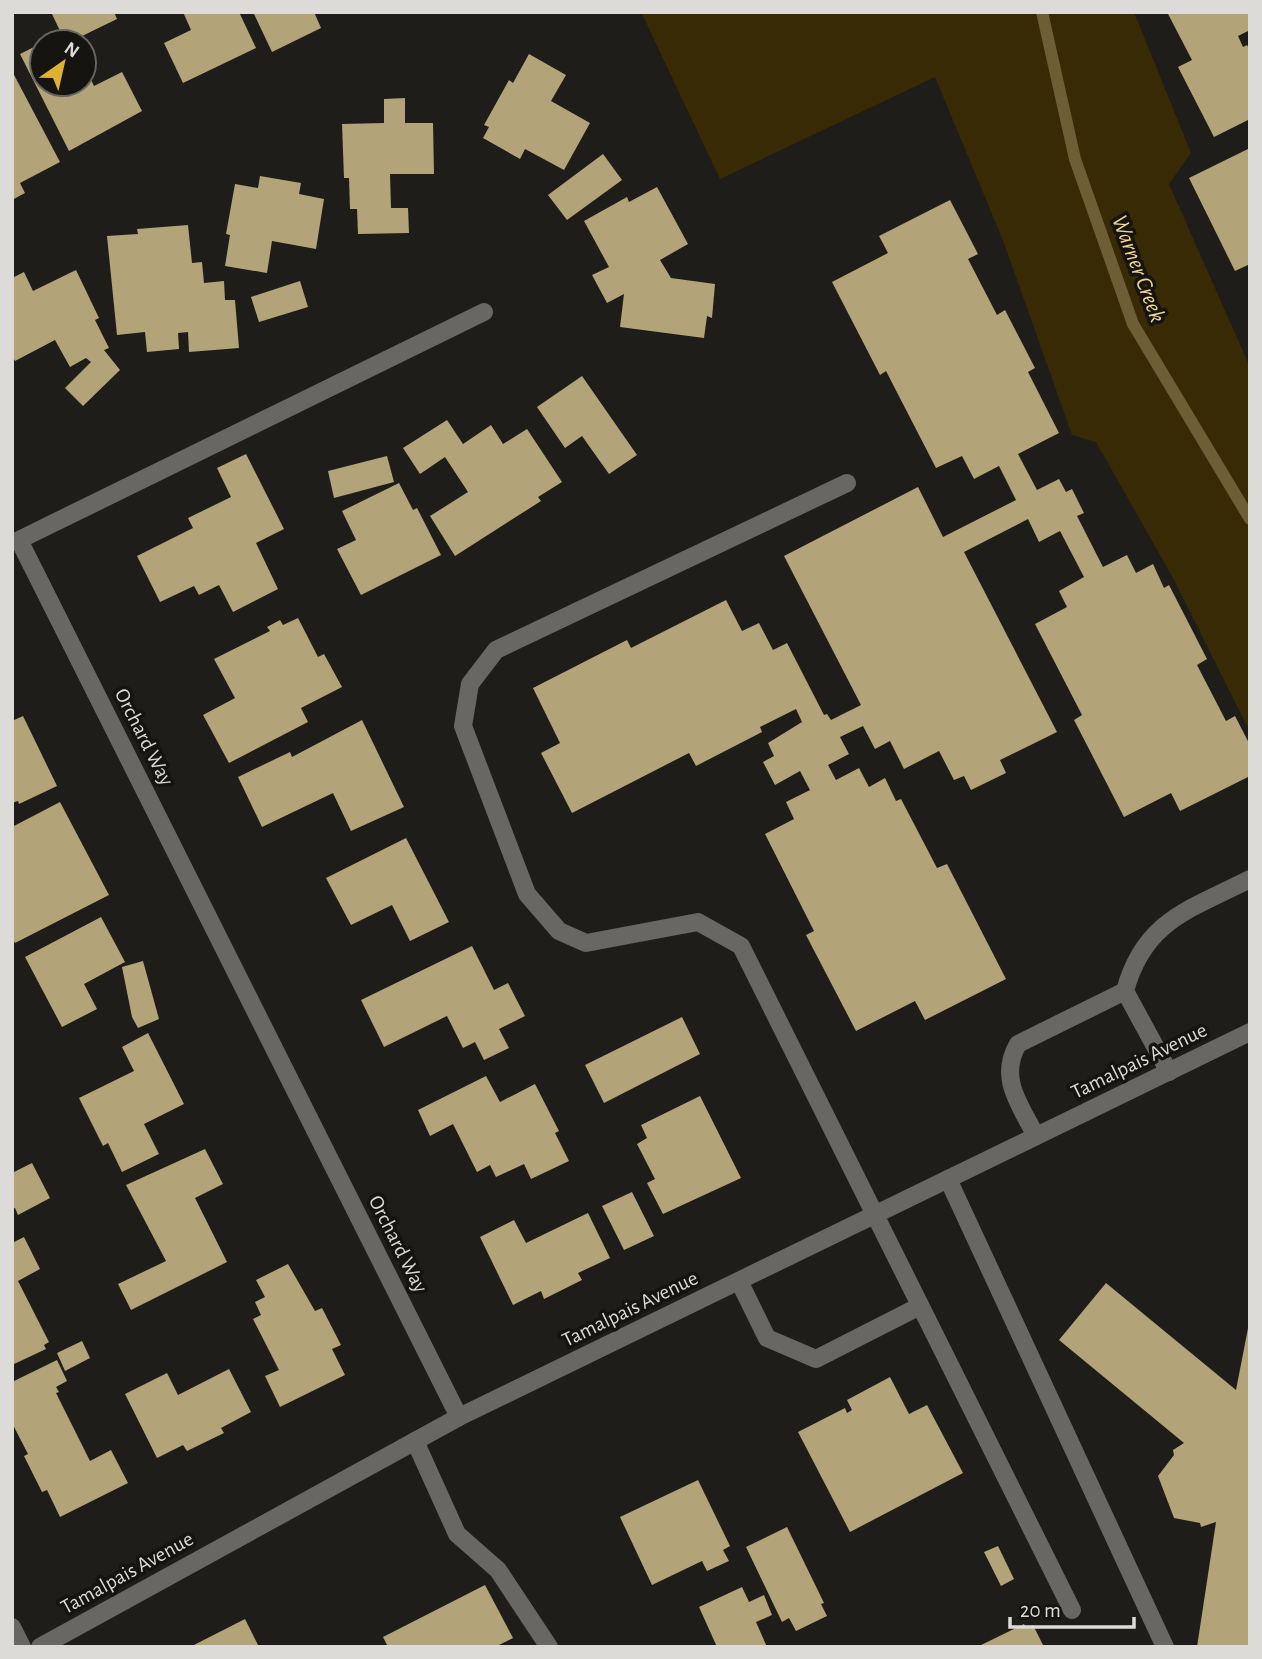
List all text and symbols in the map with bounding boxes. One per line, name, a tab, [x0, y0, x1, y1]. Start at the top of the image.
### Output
north arrow	[28, 28, 98, 98]
text: N	[61, 39, 82, 62]
water label: Warner Creek	[1107, 212, 1169, 326]
street label: Orchard Way	[111, 685, 177, 789]
street label: Tamalpais Avenue	[1068, 1019, 1210, 1103]
street label: Orchard Way	[365, 1192, 431, 1296]
street label: Tamalpais Avenue	[559, 1267, 701, 1351]
street label: Tamalpais Avenue	[57, 1528, 197, 1618]
scale bar	[1010, 1586, 1134, 1630]
text: 20 m	[1020, 1600, 1061, 1621]

